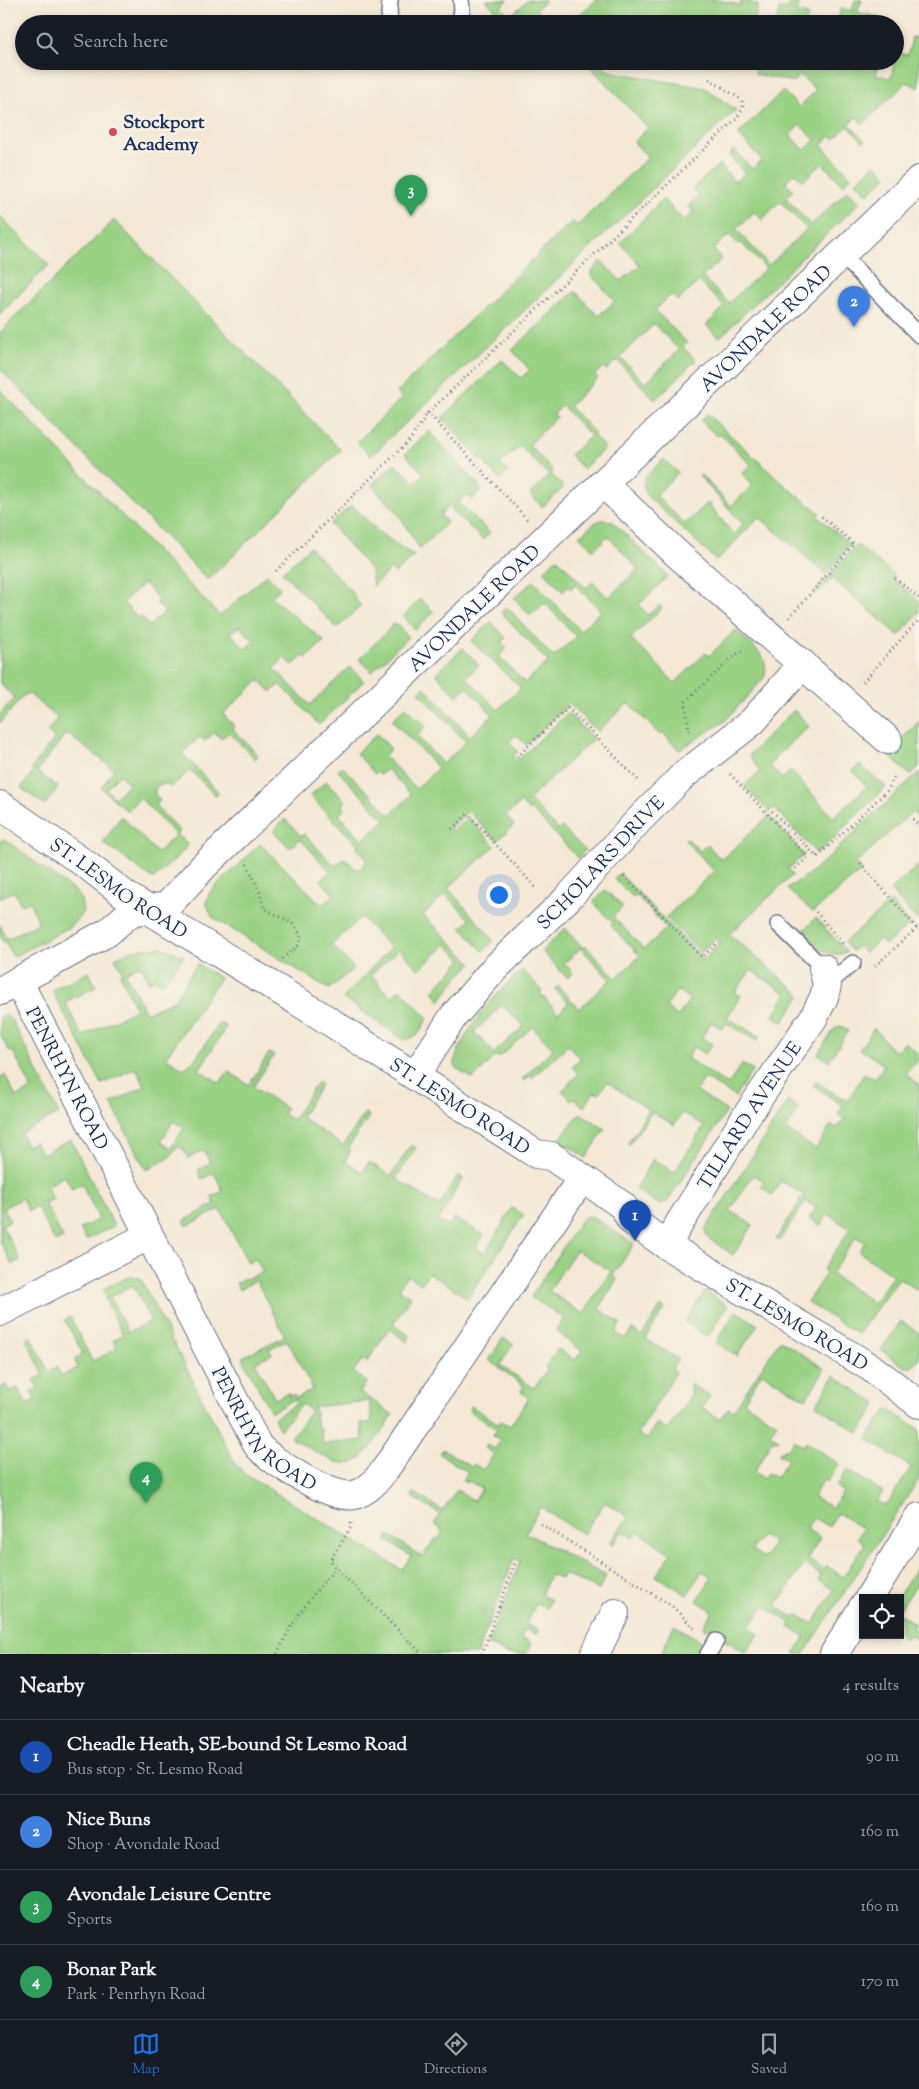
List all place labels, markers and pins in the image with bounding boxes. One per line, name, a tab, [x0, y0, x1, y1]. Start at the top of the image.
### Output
place label: Stockport Academy	[123, 110, 205, 159]
marker: Stockport Academy	[107, 126, 119, 138]
pin: 3	[395, 175, 427, 216]
pin: 2	[838, 286, 870, 327]
pin: 1	[619, 1200, 651, 1241]
pin: 4	[130, 1462, 162, 1503]

